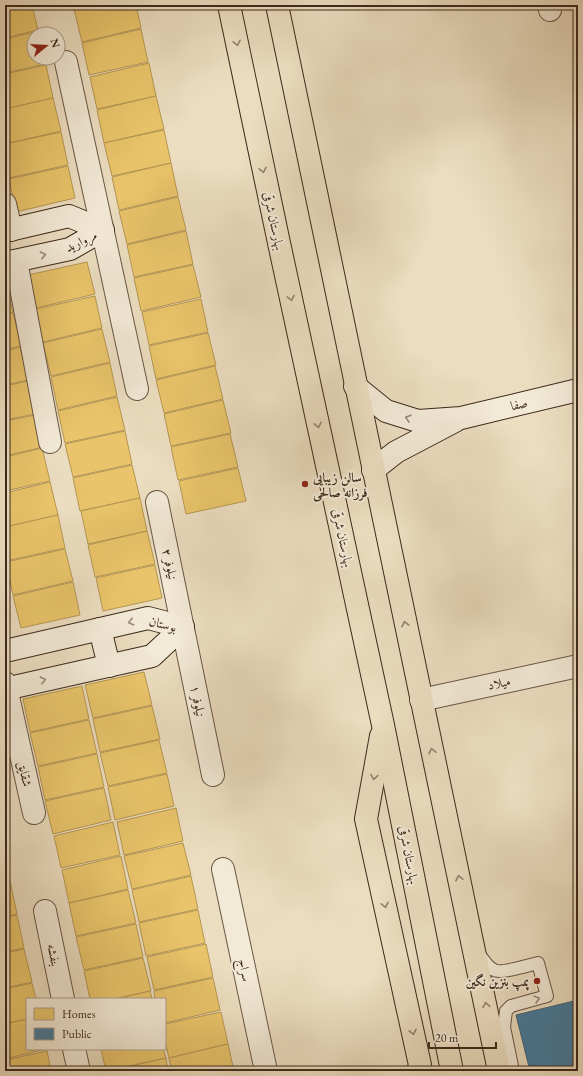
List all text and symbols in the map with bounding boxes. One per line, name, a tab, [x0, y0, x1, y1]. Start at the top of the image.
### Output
north arrow	[26, 26, 66, 66]
text: N	[47, 37, 64, 49]
one-way arrow	[232, 40, 240, 46]
one-way arrow	[259, 167, 267, 174]
street label: بهارستان شرقی	[259, 190, 289, 252]
street label: مروارید	[62, 226, 100, 257]
one-way arrow	[40, 251, 46, 259]
one-way arrow	[286, 294, 294, 301]
street label: صفا	[509, 394, 529, 414]
one-way arrow	[405, 414, 412, 423]
one-way arrow	[314, 421, 322, 428]
place label: سالن زیبایی فرزانه صالحی	[312, 469, 368, 502]
marker: سالن زیبایی فرزانه صالحی	[300, 479, 310, 489]
street label: بهارستان شرقی	[328, 507, 358, 569]
street label: نیلوفر ۲	[158, 547, 182, 581]
street label: بوستان	[147, 612, 179, 636]
one-way arrow	[128, 618, 135, 626]
one-way arrow	[402, 621, 410, 627]
street label: میلاد	[486, 672, 512, 694]
one-way arrow	[40, 677, 46, 685]
street label: نیلوفر ۱	[187, 684, 209, 718]
one-way arrow	[428, 748, 436, 754]
street label: شقایق	[14, 760, 36, 788]
one-way arrow	[370, 774, 378, 781]
street label: بهارستان شرقی	[395, 824, 423, 886]
one-way arrow	[455, 875, 464, 881]
one-way arrow	[380, 902, 388, 908]
street label: بنفشه	[43, 942, 65, 968]
street label: سراج	[231, 957, 256, 984]
place label: پمپ بنزین نگین	[466, 973, 530, 991]
marker: پمپ بنزین نگین	[532, 976, 542, 986]
one-way arrow	[533, 995, 540, 1004]
legend	[26, 998, 166, 1050]
one-way arrow	[482, 1002, 490, 1008]
text: Homes	[62, 1006, 96, 1022]
scale bar	[429, 1024, 496, 1050]
text: Public	[62, 1026, 92, 1042]
one-way arrow	[408, 1029, 416, 1035]
text: 20 m	[435, 1030, 459, 1046]

